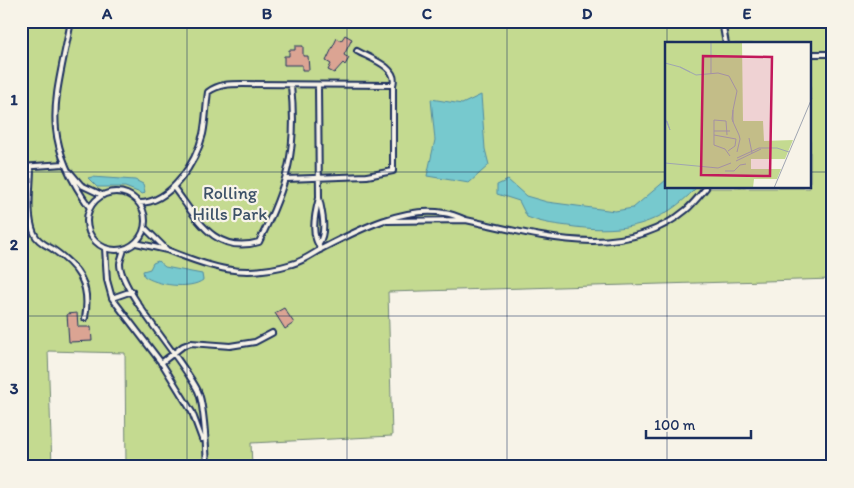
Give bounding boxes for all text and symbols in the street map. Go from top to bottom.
text: A [101,4,113,23]
text: B [262,4,273,23]
text: C [422,4,433,23]
text: D [582,4,593,23]
text: E [743,4,752,23]
inset map [665,42,812,189]
text: 1 [10,90,18,109]
park label: Rolling Hills Park [193,182,267,225]
text: 2 [10,235,19,254]
text: 3 [10,379,19,398]
scale bar [646,408,752,440]
text: 100 m [654,416,696,434]

